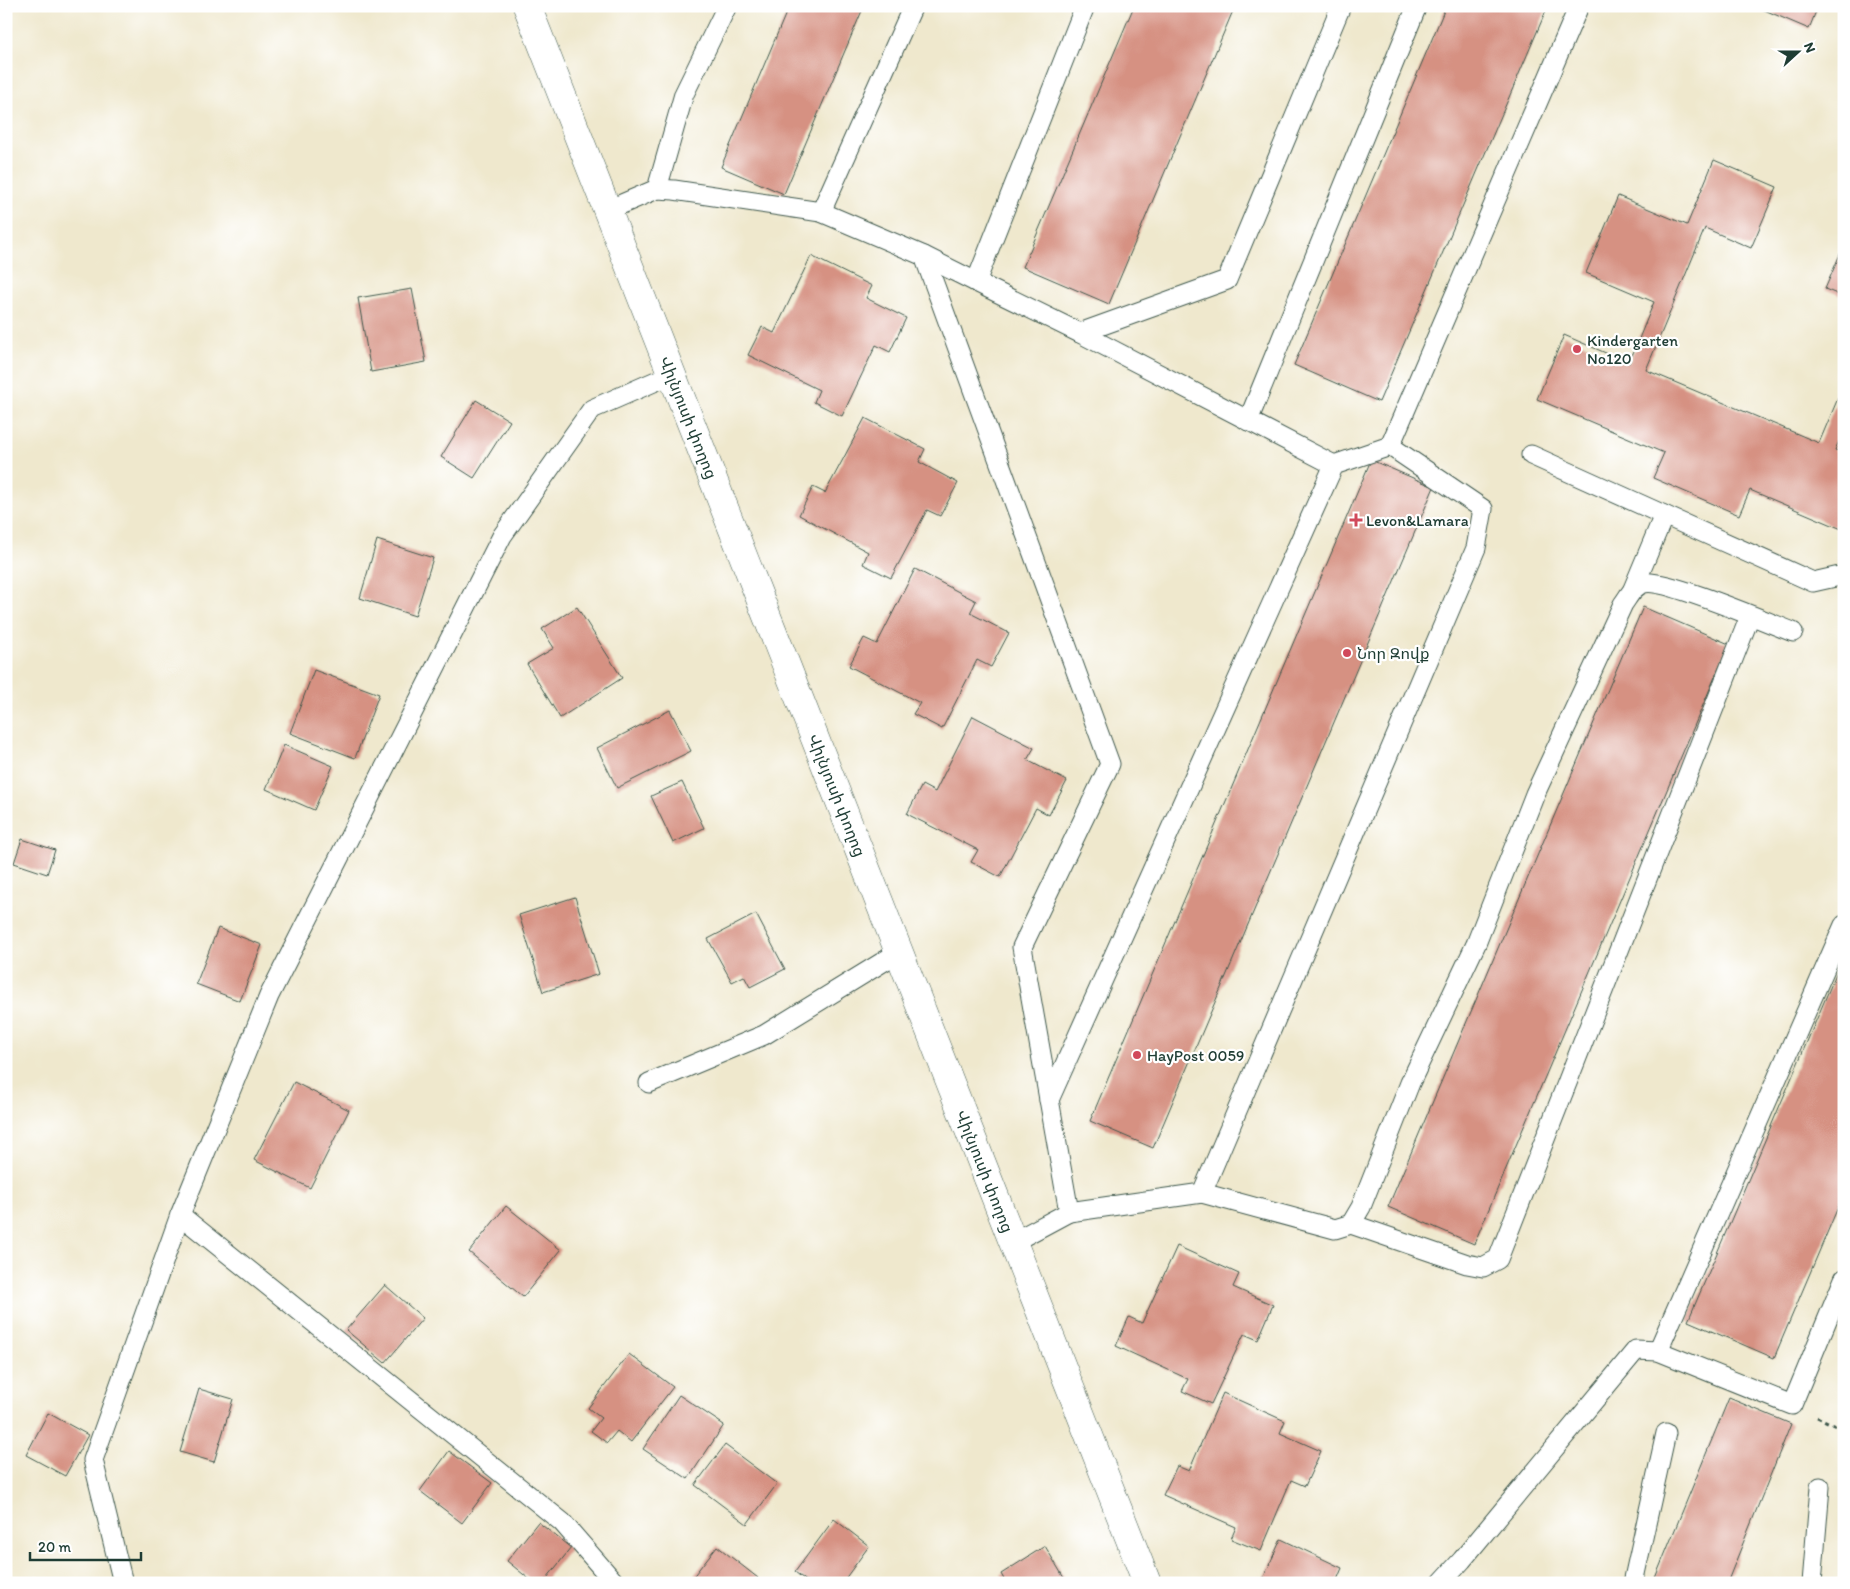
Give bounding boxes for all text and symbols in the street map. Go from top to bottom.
north arrow [1772,28,1822,78]
text: N [1800,40,1819,55]
place label: Kindergarten No120 [1587,331,1678,368]
marker: Kindergarten No120 [1571,343,1583,355]
street label: Վիլնյուսի փողոց [656,353,721,482]
place label: Levon&Lamara [1366,511,1469,530]
marker: Levon&Lamara [1350,514,1362,526]
place label: Նոր Զովք [1357,644,1430,663]
marker: Նոր Զովք [1341,647,1353,659]
street label: Վիլնյուսի փողոց [804,731,869,859]
place label: HayPost 0059 [1147,1046,1244,1065]
marker: HayPost 0059 [1131,1049,1143,1061]
street label: Վիլնյուսի փողոց [952,1107,1017,1235]
scale bar [30,1529,141,1561]
text: 20 m [38,1538,72,1556]

